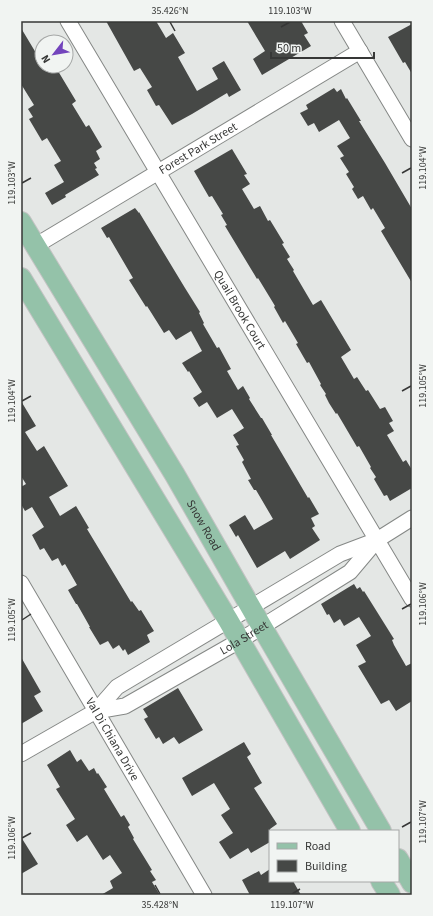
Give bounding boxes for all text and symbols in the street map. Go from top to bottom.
text: 35.426°N [151,4,189,18]
text: 119.103°W [268,4,312,18]
north arrow [34,34,74,74]
scale bar [271,34,374,60]
text: 50 m [277,40,301,57]
text: N [38,52,54,66]
street label: Forest Park Street [156,119,241,179]
text: 119.104°W [416,146,430,190]
text: 119.103°W [5,161,19,205]
street label: Quail Brook Court [209,267,270,353]
text: 119.105°W [416,364,430,408]
text: 119.104°W [5,379,19,423]
street label: Snow Road [182,497,225,554]
text: 119.106°W [416,582,430,626]
text: 119.105°W [5,598,19,642]
street label: Lola Street [217,617,272,659]
street label: Val Di Chiana Drive [81,695,143,784]
text: 119.107°W [416,800,430,844]
text: 119.106°W [5,816,19,860]
legend [269,830,399,882]
text: Road [305,838,331,855]
text: Building [305,858,347,875]
text: 35.428°N [141,898,179,912]
text: 119.107°W [270,898,314,912]

